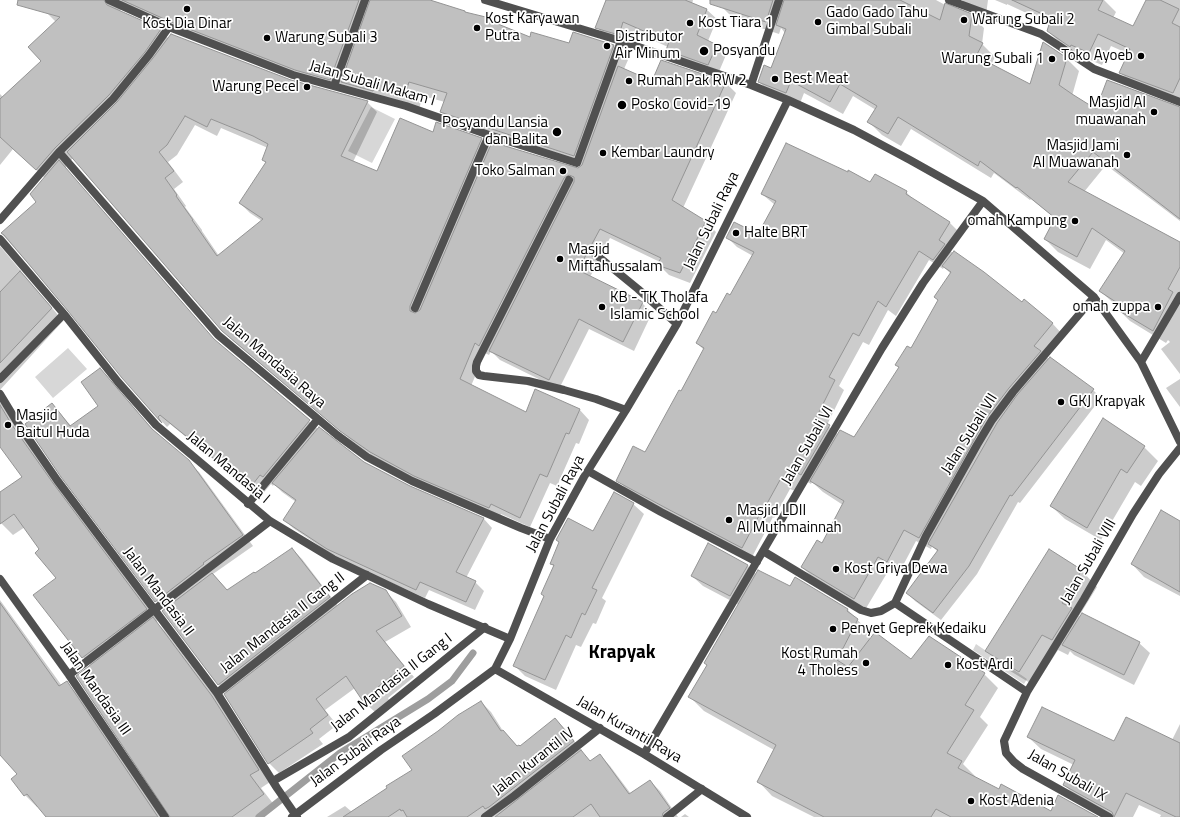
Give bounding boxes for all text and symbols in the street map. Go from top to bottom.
marker: Kost Dia Dinar [182,4,192,14]
place label: Gado Gado Tahu Gimbal Subali [826,4,928,39]
place label: Kost Karyawan Putra [485,10,580,45]
place label: Warung Subali 2 [972,11,1075,29]
place label: Kost Tiara 1 [698,14,773,32]
place label: Kost Dia Dinar [142,15,232,33]
marker: Warung Subali 2 [959,15,969,25]
marker: Gado Gado Tahu Gimbal Subali [813,17,823,27]
marker: Kost Tiara 1 [685,18,695,28]
marker: Kost Karyawan Putra [472,23,482,33]
place label: Distributor Air Minum [615,28,683,63]
place label: Warung Subali 3 [275,29,378,47]
marker: Warung Subali 3 [262,33,272,43]
marker: Distributor Air Minum [602,41,612,51]
place label: Posyandu [713,42,775,60]
marker: Posyandu [698,45,710,57]
place label: Toko Ayoeb [1061,47,1133,65]
place label: Warung Subali 1 [941,50,1044,68]
marker: Toko Ayoeb [1136,51,1146,61]
marker: Warung Subali 1 [1047,54,1057,64]
street label: Jalan Subali Makam I [307,57,437,111]
place label: Best Meat [783,70,848,88]
place label: Rumah Pak RW 2 [637,72,747,90]
marker: Best Meat [770,74,780,84]
marker: Rumah Pak RW 2 [624,76,634,86]
place label: Warung Pecel [212,78,299,96]
marker: Warung Pecel [302,82,312,92]
place label: Masjid Al muawanah [1075,94,1146,129]
place label: Posko Covid-19 [631,96,731,114]
marker: Posko Covid-19 [616,99,628,111]
marker: Masjid Al muawanah [1149,107,1159,117]
place label: Posyandu Lansia dan Balita [442,114,548,149]
marker: Posyandu Lansia dan Balita [551,126,563,138]
place label: Masjid Jami Al Muawanah [1033,137,1119,172]
place label: Kembar Laundry [611,144,714,162]
marker: Kembar Laundry [598,148,608,158]
marker: Masjid Jami Al Muawanah [1122,150,1132,160]
place label: Toko Salman [475,162,555,180]
marker: Toko Salman [558,166,568,176]
street label: Jalan Subali Raya [680,169,744,273]
place label: omah Kampung [967,212,1067,230]
marker: omah Kampung [1070,216,1080,226]
place label: Halte BRT [744,224,807,242]
marker: Halte BRT [731,228,741,238]
place label: Masjid Miftahussalam [568,241,663,276]
marker: Masjid Miftahussalam [555,254,565,264]
place label: KB - TK Tholafa Islamic School [610,289,708,324]
place label: omah zuppa [1073,298,1150,316]
marker: KB - TK Tholafa Islamic School [597,302,607,312]
marker: omah zuppa [1153,302,1163,312]
street label: Jalan Mandasia Raya [219,314,329,412]
street label: Jalan Subali VII [938,390,1002,478]
place label: GKJ Krapyak [1069,393,1145,411]
marker: GKJ Krapyak [1056,397,1066,407]
street label: Jalan Subali VI [778,403,838,489]
place label: Masjid Baitul Huda [16,407,90,442]
marker: Masjid Baitul Huda [3,420,13,430]
street label: Jalan Mandasia I [183,428,273,508]
street label: Jalan Subali Raya [523,453,589,555]
place label: Masjid LDII Al Muthmainnah [737,502,842,537]
marker: Masjid LDII Al Muthmainnah [724,515,734,525]
street label: Jalan Subali VIII [1057,516,1121,608]
street label: Jalan Mandasia II [119,544,197,640]
place label: Kost Griya Dewa [844,560,947,578]
marker: Kost Griya Dewa [831,564,841,574]
street label: Jalan Mandasia II Gang II [217,569,349,677]
place label: Penyet Geprek Kedaiku [841,620,986,638]
marker: Penyet Geprek Kedaiku [828,624,838,634]
street label: Jalan Mandasia II Gang I [328,630,456,736]
street label: Jalan Mandasia III [56,639,134,739]
district label: Krapyak [589,642,655,664]
place label: Kost Rumah 4 Tholess [781,645,858,680]
place label: Kost Ardi [956,656,1013,674]
marker: Kost Rumah 4 Tholess [861,658,871,668]
marker: Kost Ardi [943,660,953,670]
street label: Jalan Kurantil Raya [573,693,685,767]
street label: Jalan Subali Raya [307,713,405,791]
street label: Jalan Kurantil IV [489,724,579,800]
street label: Jalan Subali IX [1024,746,1110,806]
place label: Kost Adenia [979,792,1054,810]
marker: Kost Adenia [966,796,976,806]

